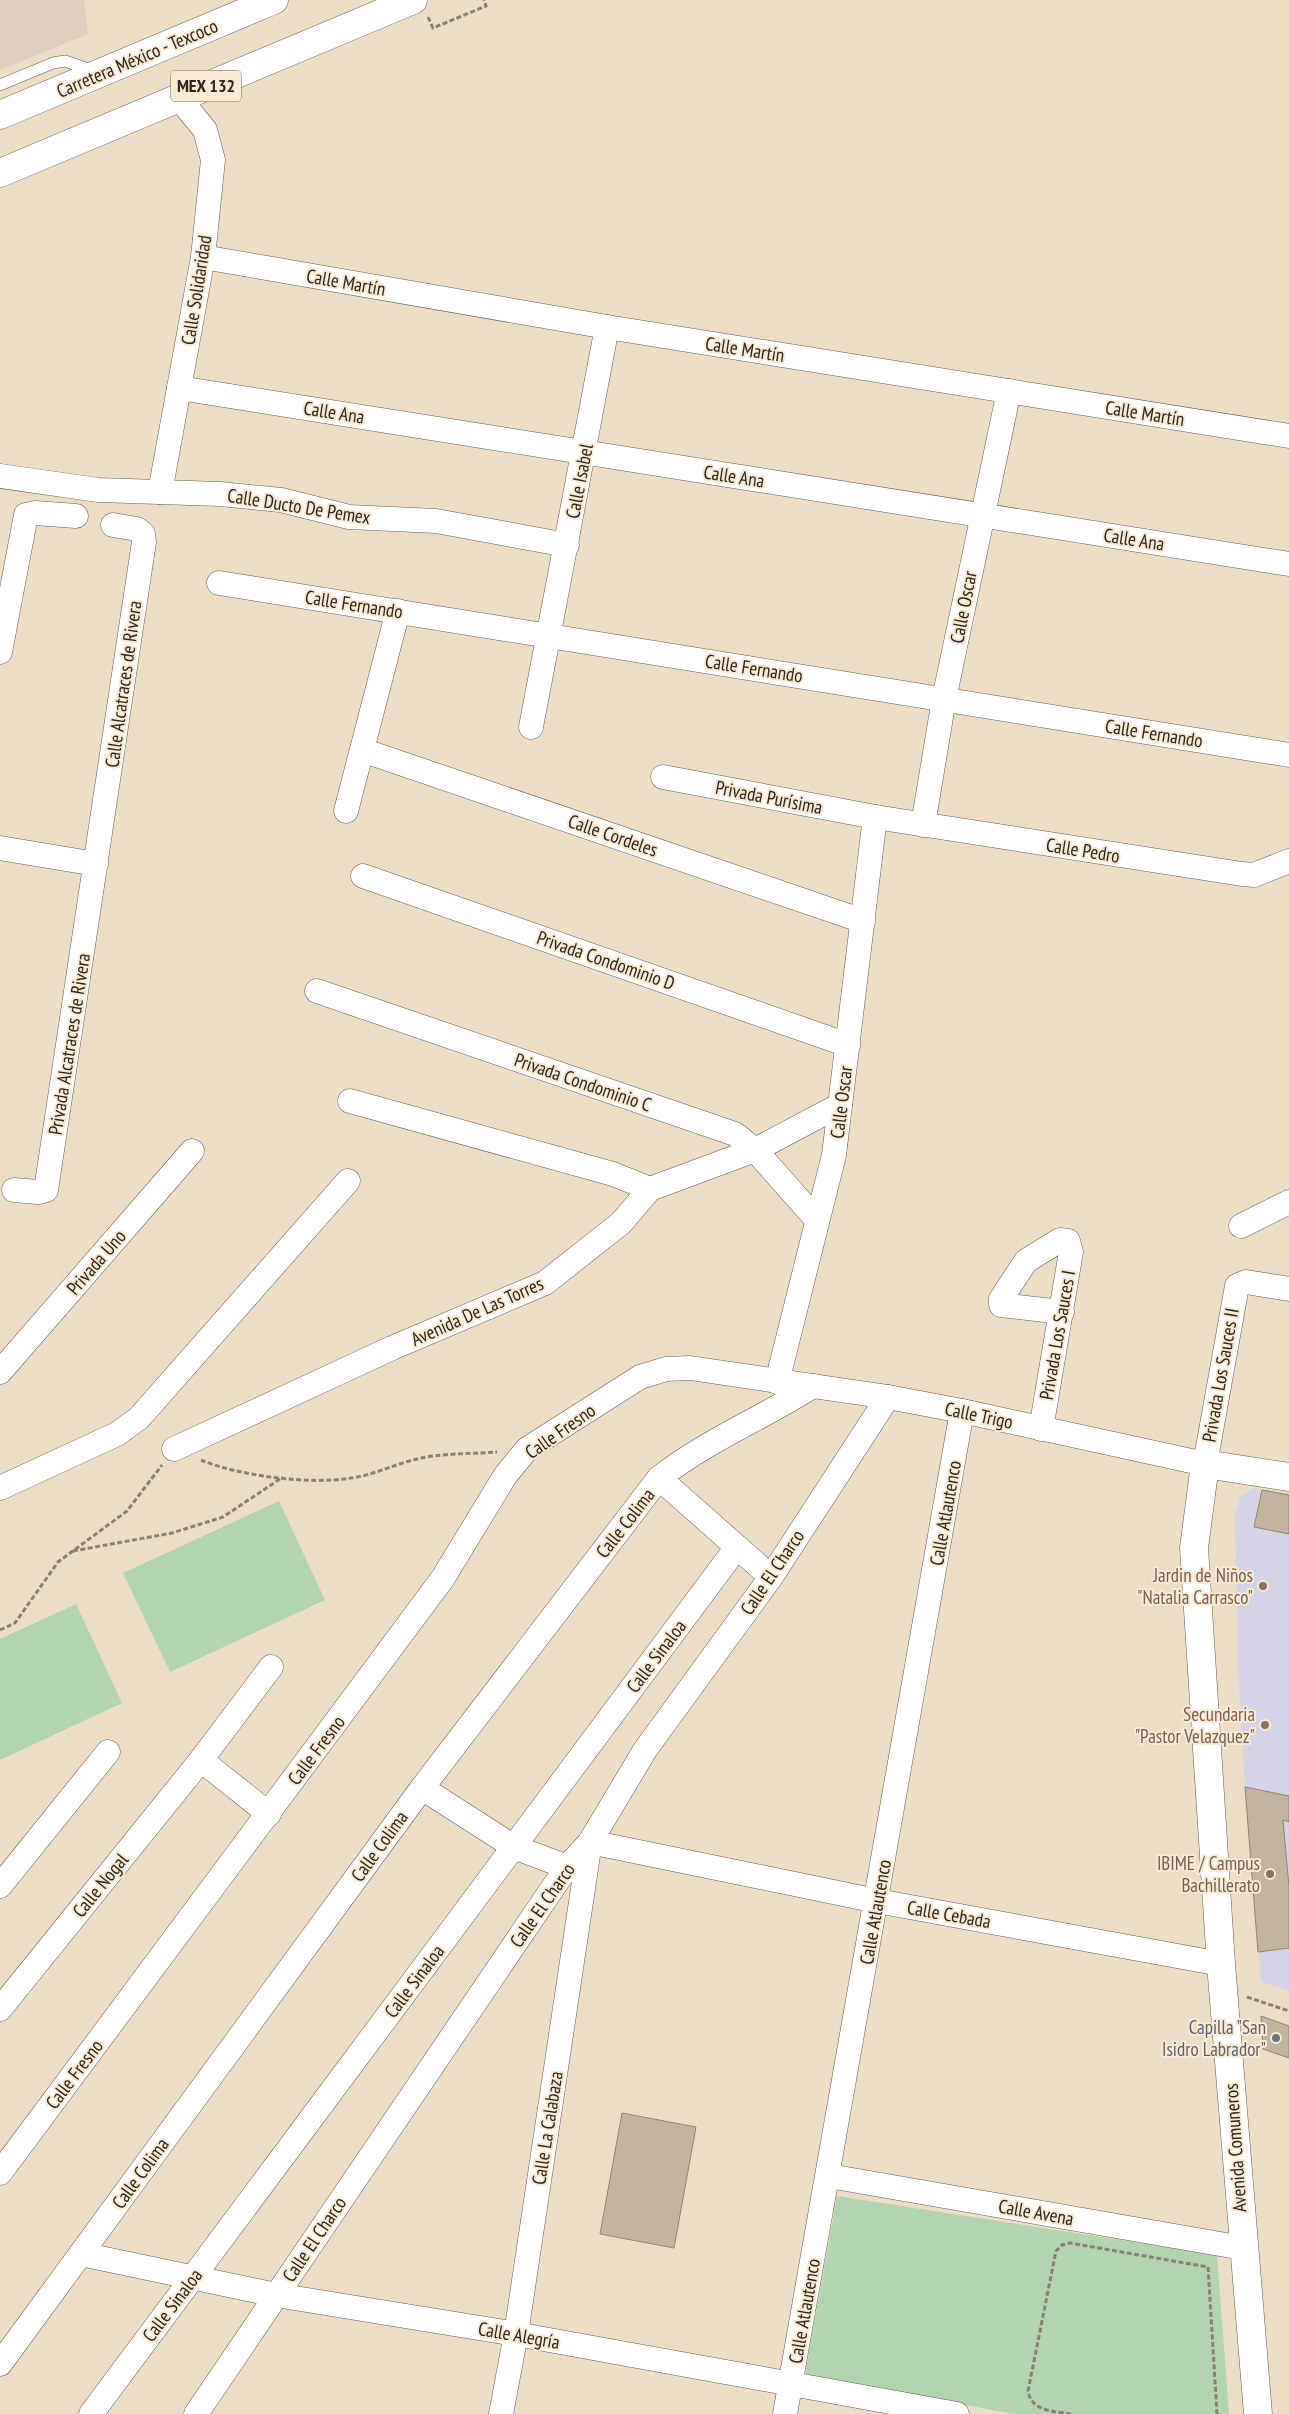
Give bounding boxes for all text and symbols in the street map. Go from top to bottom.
street label: Carretera México - Texcoco [53,13,221,103]
road number: MEX 132 [171,70,241,102]
street label: Calle Solidaridad [175,233,217,347]
street label: Calle Martín [305,263,387,301]
street label: Calle Martín [704,331,786,367]
street label: Calle Ana [302,395,366,429]
street label: Calle Martín [1104,395,1186,431]
street label: Calle Isabel [560,441,598,520]
street label: Calle Ana [702,459,766,493]
street label: Calle Ducto De Pemex [226,483,372,529]
street label: Calle Ana [1102,522,1166,556]
street label: Calle Oscar [944,568,982,645]
street label: Calle Fernando [304,584,404,624]
street label: Calle Alcatraces de Rivera [99,599,147,769]
street label: Calle Fernando [704,648,804,688]
street label: Calle Fernando [1104,713,1204,753]
street label: Privada Purísima [714,775,824,819]
street label: Calle Cordeles [565,808,661,862]
street label: Calle Pedro [1044,832,1122,868]
street label: Privada Condominio D [534,925,678,995]
street label: Privada Alcatraces de Rivera [43,951,95,1137]
street label: Privada Condominio C [511,1047,655,1117]
street label: Calle Oscar [825,1063,857,1140]
street label: Privada Uno [61,1224,131,1300]
street label: Privada Los Sauces I [1034,1268,1080,1402]
street label: Avenida De Las Torres [407,1271,547,1351]
street label: Privada Los Sauces II [1196,1306,1244,1444]
street label: Calle Trigo [943,1396,1015,1434]
street label: Calle Fresno [520,1398,600,1464]
street label: Calle Atlautenco [924,1459,966,1567]
street label: Calle Colima [590,1483,660,1563]
street label: Calle El Charco [735,1525,809,1619]
place label: Jardin de Niños "Natalia Carrasco" [1137,1563,1253,1609]
marker: Jardin de Niños "Natalia Carrasco" [1257,1580,1269,1592]
street label: Calle Sinaloa [621,1615,691,1697]
place label: Secundaria "Pastor Velazquez" [1135,1702,1255,1748]
street label: Calle Fresno [282,1711,350,1789]
marker: Secundaria "Pastor Velazquez" [1259,1719,1271,1731]
street label: Calle Colima [345,1806,413,1886]
street label: Calle Nogal [67,1848,133,1922]
place label: IBIME / Campus Bachillerato [1157,1851,1260,1897]
street label: Calle El Charco [504,1858,580,1952]
street label: Calle Atlautenco [854,1858,896,1966]
marker: IBIME / Campus Bachillerato [1264,1868,1276,1880]
street label: Calle Cebada [905,1895,993,1933]
street label: Calle Sinaloa [379,1940,449,2022]
place label: Capilla "San Isidro Labrador" [1162,2015,1266,2061]
marker: Capilla "San Isidro Labrador" [1270,2032,1282,2044]
street label: Calle Fresno [40,2035,108,2113]
street label: Calle La Calabaza [526,2070,568,2186]
street label: Avenida Comuneros [1219,2083,1251,2213]
street label: Calle Colima [106,2133,174,2213]
street label: Calle El Charco [277,2192,351,2286]
street label: Calle Avena [997,2194,1075,2230]
street label: Calle Atlautenco [783,2257,825,2365]
street label: Calle Sinaloa [137,2264,207,2346]
street label: Calle Alegría [476,2316,562,2354]

